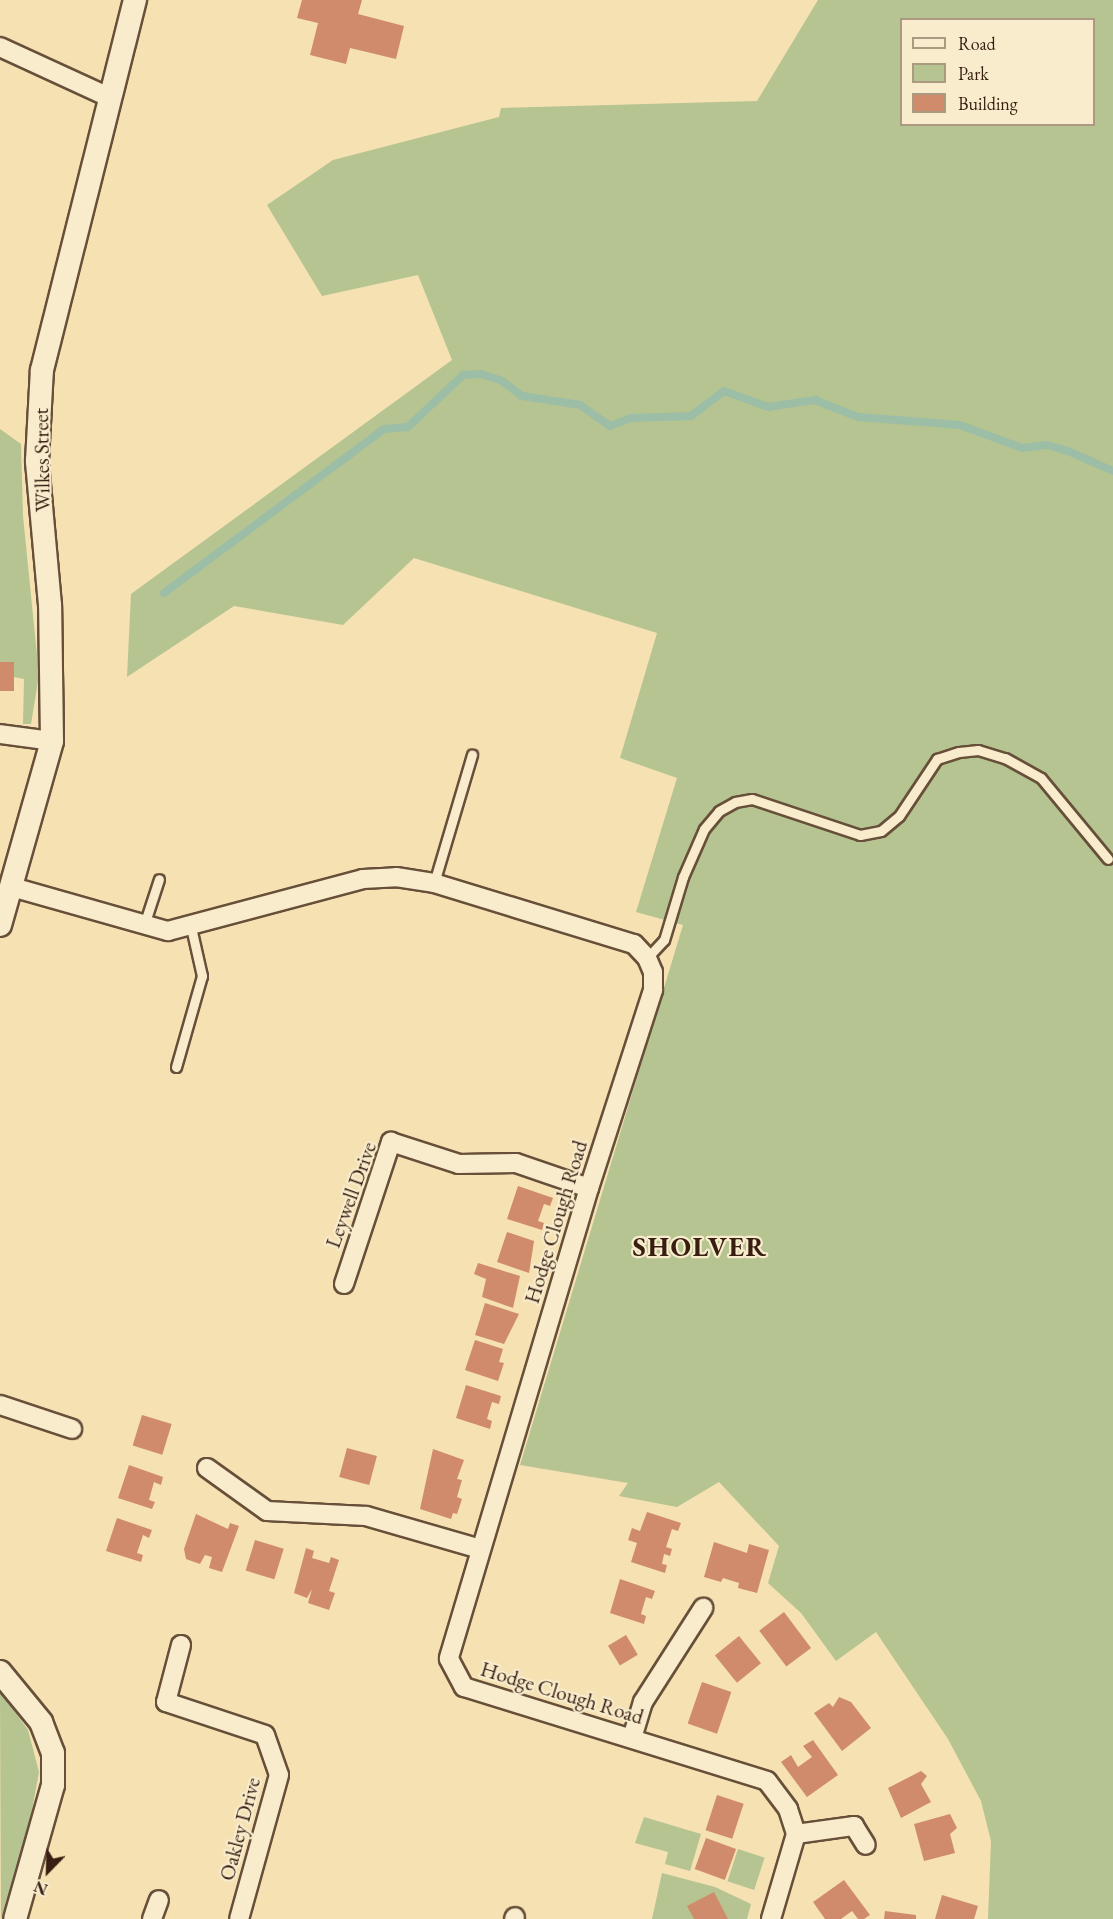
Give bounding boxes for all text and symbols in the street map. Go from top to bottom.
legend [900,18,1095,126]
text: Road [958,32,996,55]
text: Park [958,62,989,85]
text: Building [958,92,1018,115]
street label: Wilkes Street [28,408,56,512]
street label: Hodge Clough Road [519,1137,593,1307]
street label: Leywell Drive [320,1139,382,1251]
district label: SHOLVER [633,1231,767,1263]
street label: Hodge Clough Road [477,1656,647,1730]
street label: Oakley Drive [214,1775,266,1883]
north arrow [18,1841,78,1901]
text: N [31,1876,51,1900]

